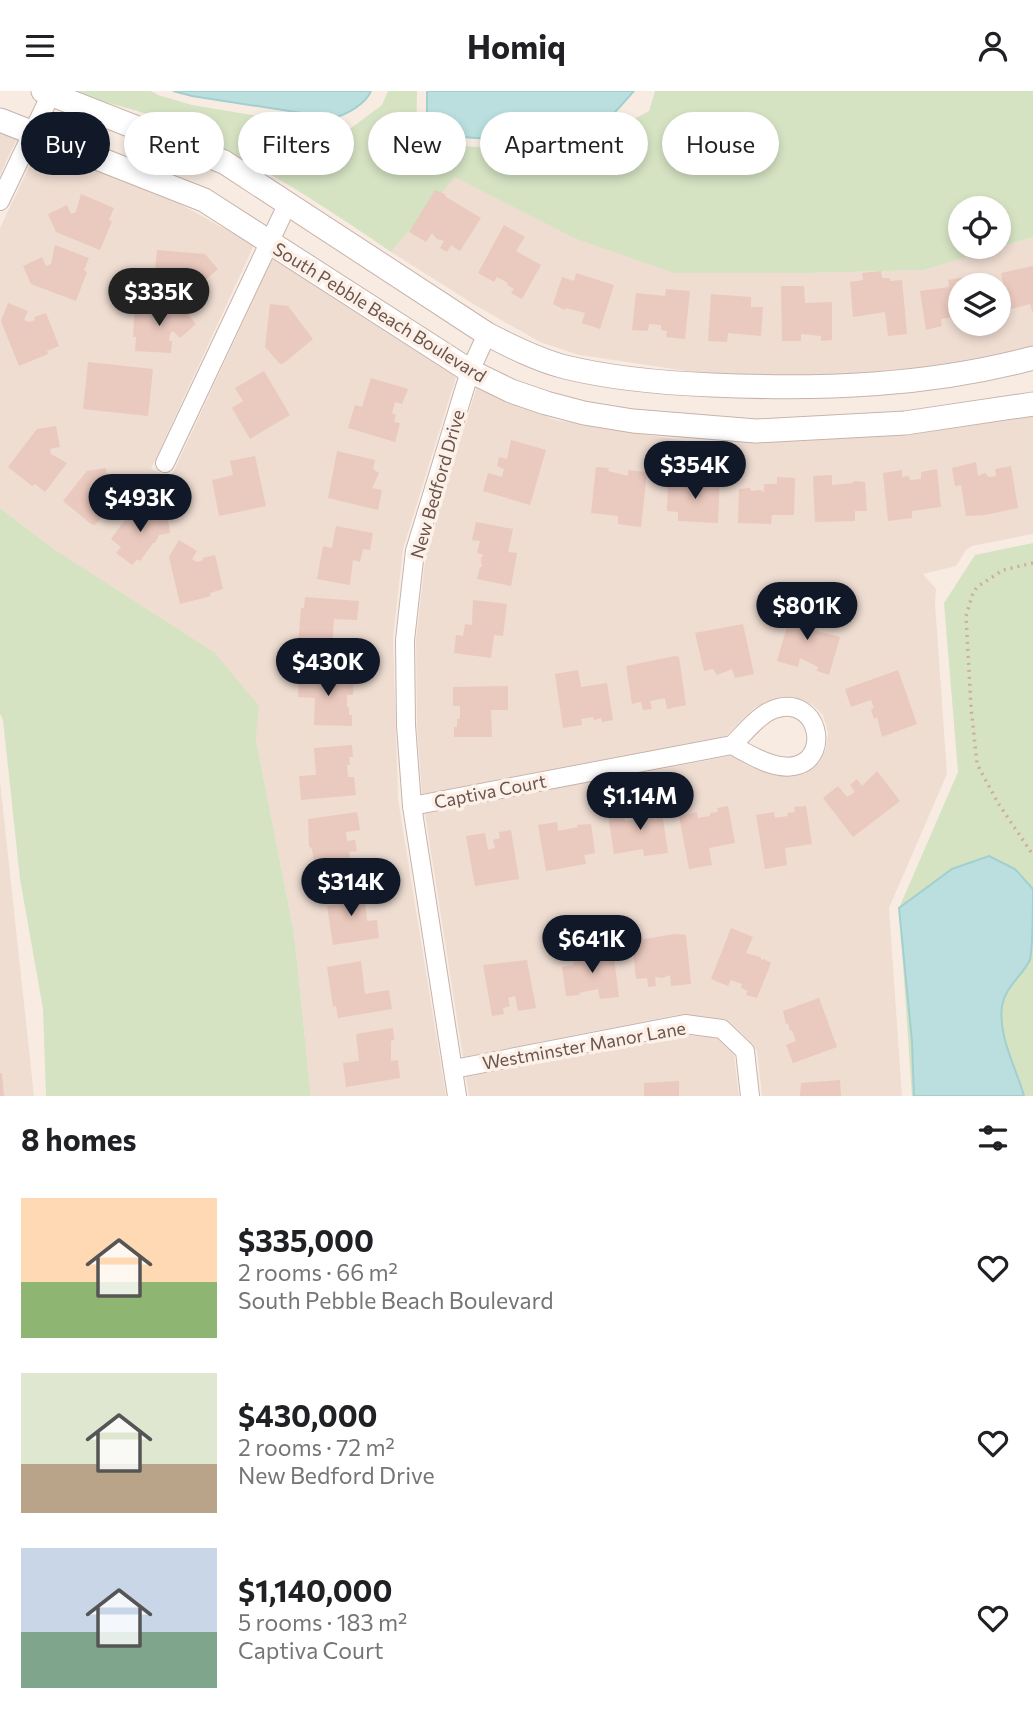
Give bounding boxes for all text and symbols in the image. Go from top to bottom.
text: Homiq [467,26,566,66]
icon: menu [21,27,59,65]
icon: person [974,27,1012,65]
chip: Buy [21,112,110,175]
chip: Rent [124,112,224,175]
chip: Filters [238,112,354,175]
chip: New [368,112,466,175]
chip: Apartment [480,112,648,175]
chip: House [662,112,779,175]
map controls [948,196,1011,336]
button: locate [948,196,1011,259]
street label: South Pebble Beach Boulevard [269,237,491,387]
pin: $335K [110,268,208,328]
button: layers [948,273,1011,336]
text: $335K [124,277,194,305]
street label: New Bedford Drive [405,407,469,561]
pin: $354K [646,441,744,501]
text: $354K [660,450,730,478]
pin: $493K [91,475,189,534]
text: $493K [105,483,175,511]
pin: $801K [758,582,856,642]
text: $801K [772,591,842,619]
pin: $430K [279,639,377,698]
text: $430K [292,647,364,675]
street label: Captiva Court [432,769,548,813]
pin: $1.14M [583,773,697,832]
text: $1.14M [603,781,677,809]
pin: $314K [302,859,400,918]
text: $314K [317,867,385,895]
pin: $641K [543,915,641,975]
text: $641K [558,924,626,952]
street label: Westminster Manor Lane [481,1016,687,1074]
icon: filters [974,1119,1012,1157]
text: 8 homes [21,1120,137,1157]
text: $335,000 [238,1221,374,1258]
icon: home [77,1226,161,1310]
icon: heart [974,1249,1012,1287]
text: 2 rooms · 66 m² [238,1258,398,1286]
text: South Pebble Beach Boulevard [238,1286,554,1314]
text: $430,000 [238,1396,378,1433]
icon: home [77,1401,161,1485]
icon: heart [974,1424,1012,1462]
text: 2 rooms · 72 m² [238,1433,395,1461]
text: New Bedford Drive [238,1461,435,1489]
text: $1,140,000 [238,1571,393,1608]
icon: home [77,1576,161,1660]
icon: heart [974,1599,1012,1637]
text: 5 rooms · 183 m² [238,1608,407,1636]
text: Captiva Court [238,1636,384,1664]

